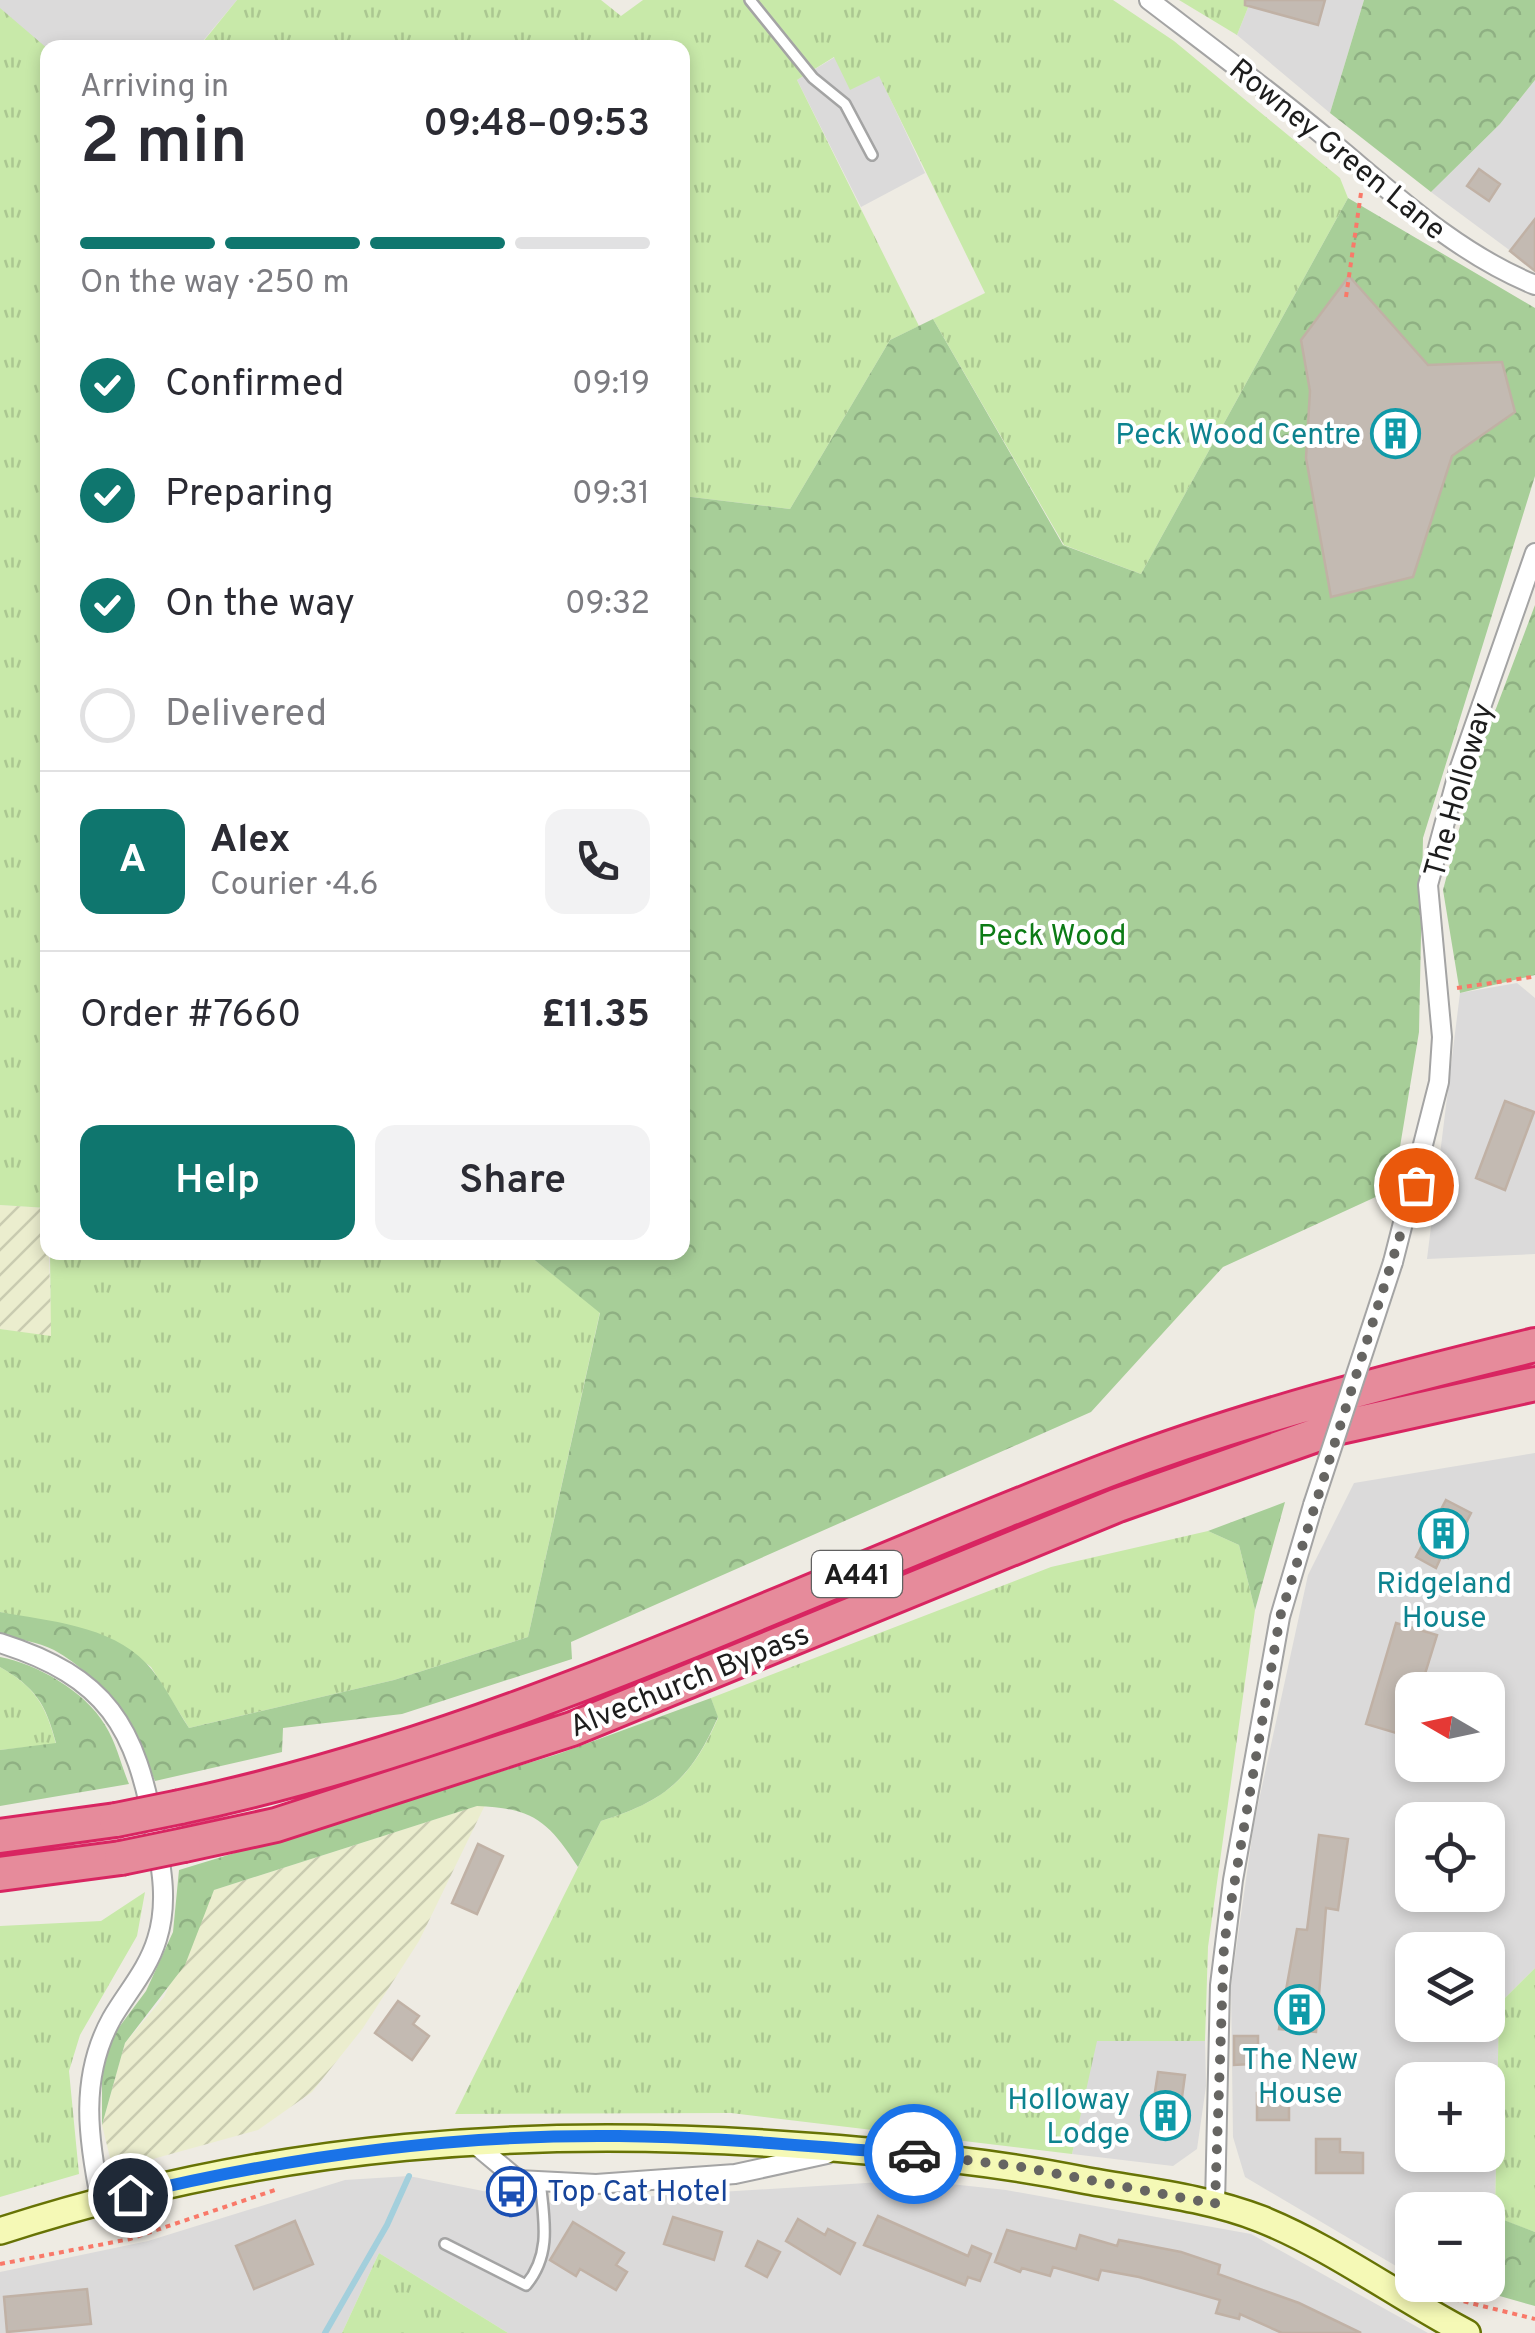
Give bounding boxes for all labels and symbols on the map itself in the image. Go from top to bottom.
street label: Rowney Green Lane [1221,52,1452,250]
building icon: Peck Wood Centre [1370,408,1422,460]
place label: Peck Wood Centre [1115,418,1361,455]
street label: The Holloway [1418,699,1503,883]
park label: Peck Wood [978,919,1126,956]
pin [1374,1143,1459,1228]
building icon: Ridgeland House [1418,1508,1470,1560]
road number: A441 [812,1551,902,1597]
place label: Ridgeland House [1376,1567,1512,1638]
street label: Alvechurch Bypass [565,1617,815,1747]
north arrow [1395,1672,1505,1782]
building icon: The New House [1274,1984,1326,2036]
place label: The New House [1242,2043,1358,2114]
place label: Holloway Lodge [1007,2083,1130,2154]
building icon: Holloway Lodge [1139,2090,1191,2142]
courier [864,2104,964,2204]
pin [88,2153,173,2238]
bus stop icon: Top Cat Hotel [486,2165,538,2217]
place label: Top Cat Hotel [547,2175,728,2212]

